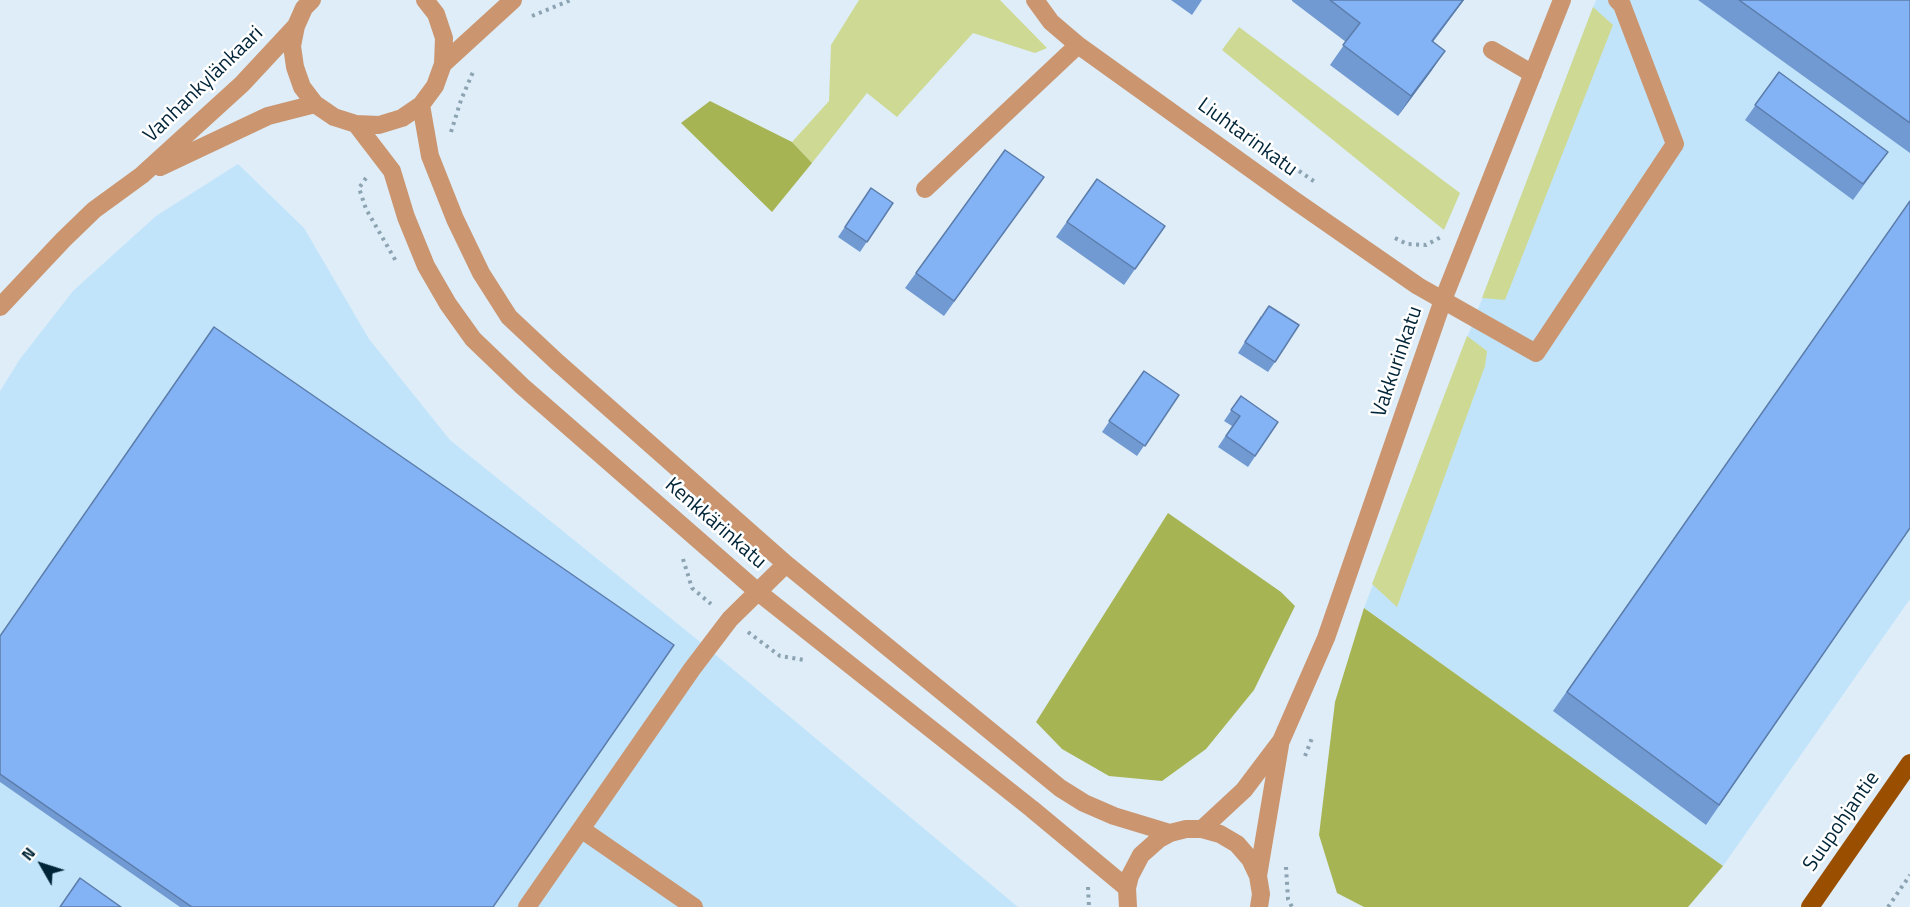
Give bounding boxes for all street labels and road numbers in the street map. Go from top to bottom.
street label: Vanhankylänkaari [139,22,269,148]
street label: Liuhtarinkatu [1192,93,1302,183]
street label: Vakkurinkatu [1367,303,1429,421]
street label: Kenkkärinkatu [659,473,771,575]
street label: Suupohjantie [1798,767,1886,877]

